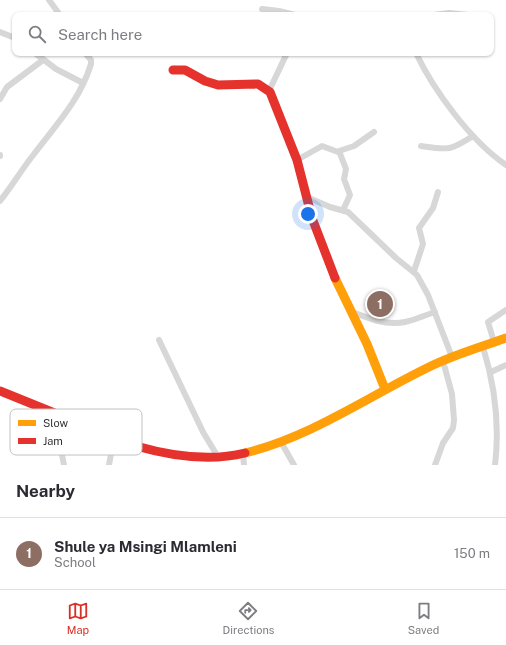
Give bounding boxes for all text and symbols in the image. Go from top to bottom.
search box [12,12,494,56]
icon: search [26,23,48,45]
text: Search here [58,26,142,43]
your location [298,204,318,224]
pin: 1 [367,289,393,319]
legend [10,409,142,455]
text: Slow [43,417,69,429]
text: Jam [43,435,63,447]
text: Nearby [16,481,75,501]
text: Shule ya Msingi Mlamleni [54,538,237,555]
text: 1 [26,546,32,561]
text: 150 m [454,546,490,561]
text: School [54,555,96,570]
tab: Map [67,600,89,636]
tab: Directions [223,600,274,636]
tab: Saved [408,600,439,636]

